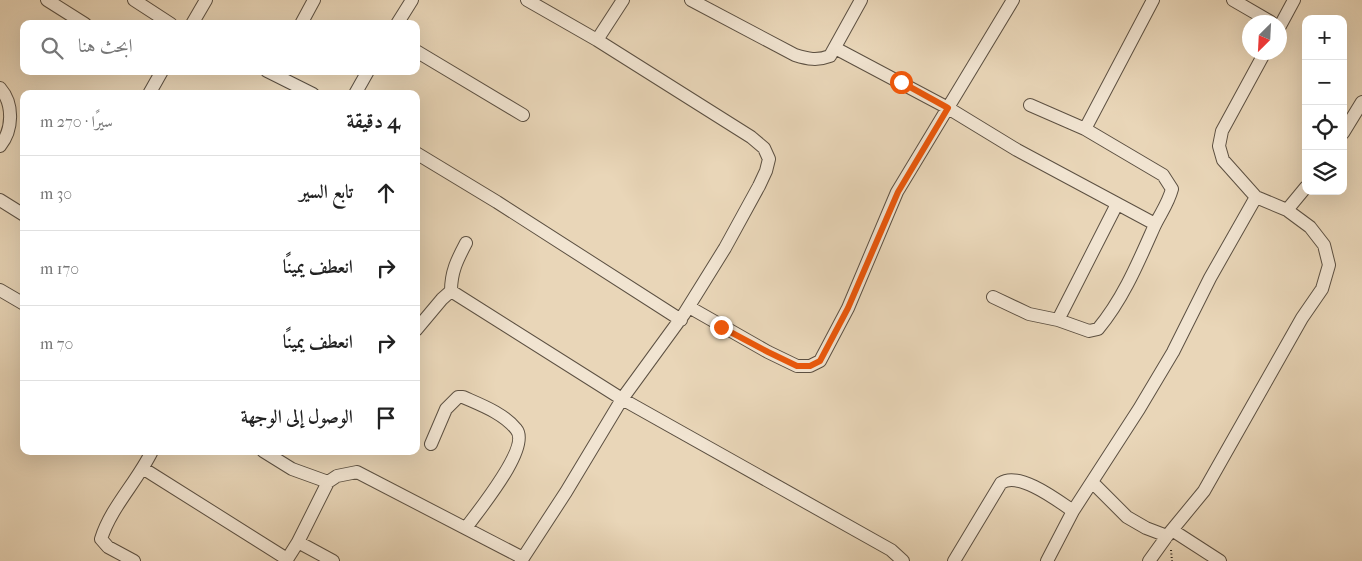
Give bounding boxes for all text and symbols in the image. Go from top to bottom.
north arrow [1242,15,1287,60]
map controls [1302,15,1347,195]
button: + [1302,15,1347,60]
search box [20,20,420,75]
icon: search [38,34,66,62]
text: ابحث هنا [78,35,133,57]
button: − [1302,60,1347,105]
route start [890,71,913,94]
button: locate [1302,105,1347,150]
text: 4 دقيقة [346,109,400,133]
text: سيرًا · 270 m [40,112,113,131]
button: layers [1302,150,1347,195]
icon: ahead [372,179,400,207]
text: تابع السير [299,181,353,203]
text: 30 m [40,184,72,203]
icon: right [372,254,400,282]
text: انعطف يمينًا [283,256,353,278]
text: 170 m [40,259,79,278]
route end [710,316,733,339]
icon: right [372,329,400,357]
text: انعطف يمينًا [283,331,353,353]
text: 70 m [40,334,73,353]
icon: arrive [372,404,400,432]
text: الوصول إلى الوجهة [241,406,353,428]

